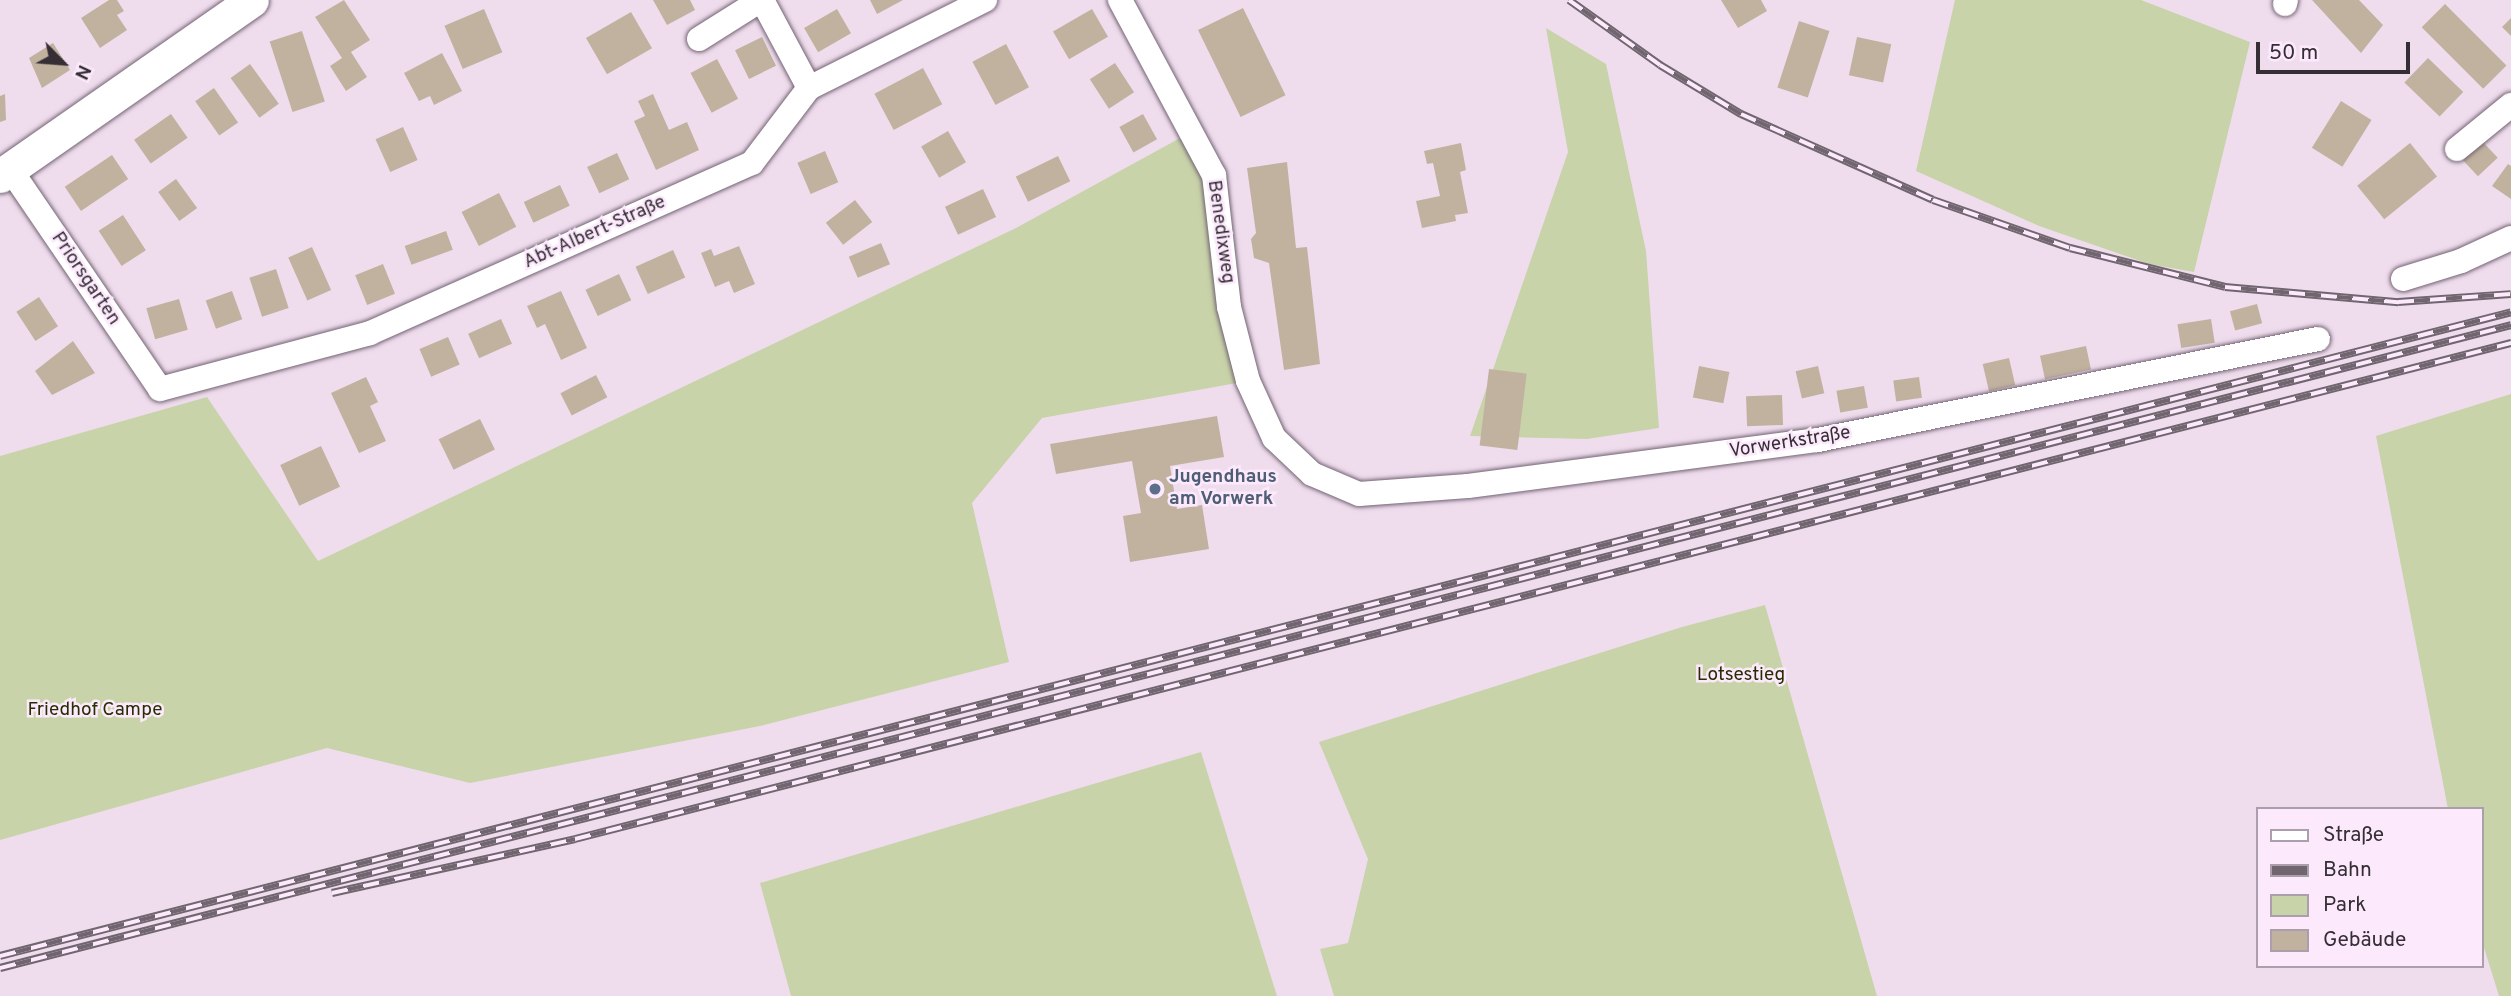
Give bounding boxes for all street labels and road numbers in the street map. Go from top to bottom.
street label: Benedixweg [1201,179,1239,285]
street label: Abt-Albert-Straße [520,191,670,275]
street label: Priorsgarten [46,228,124,330]
street label: Vorwerkstraße [1728,422,1852,464]

